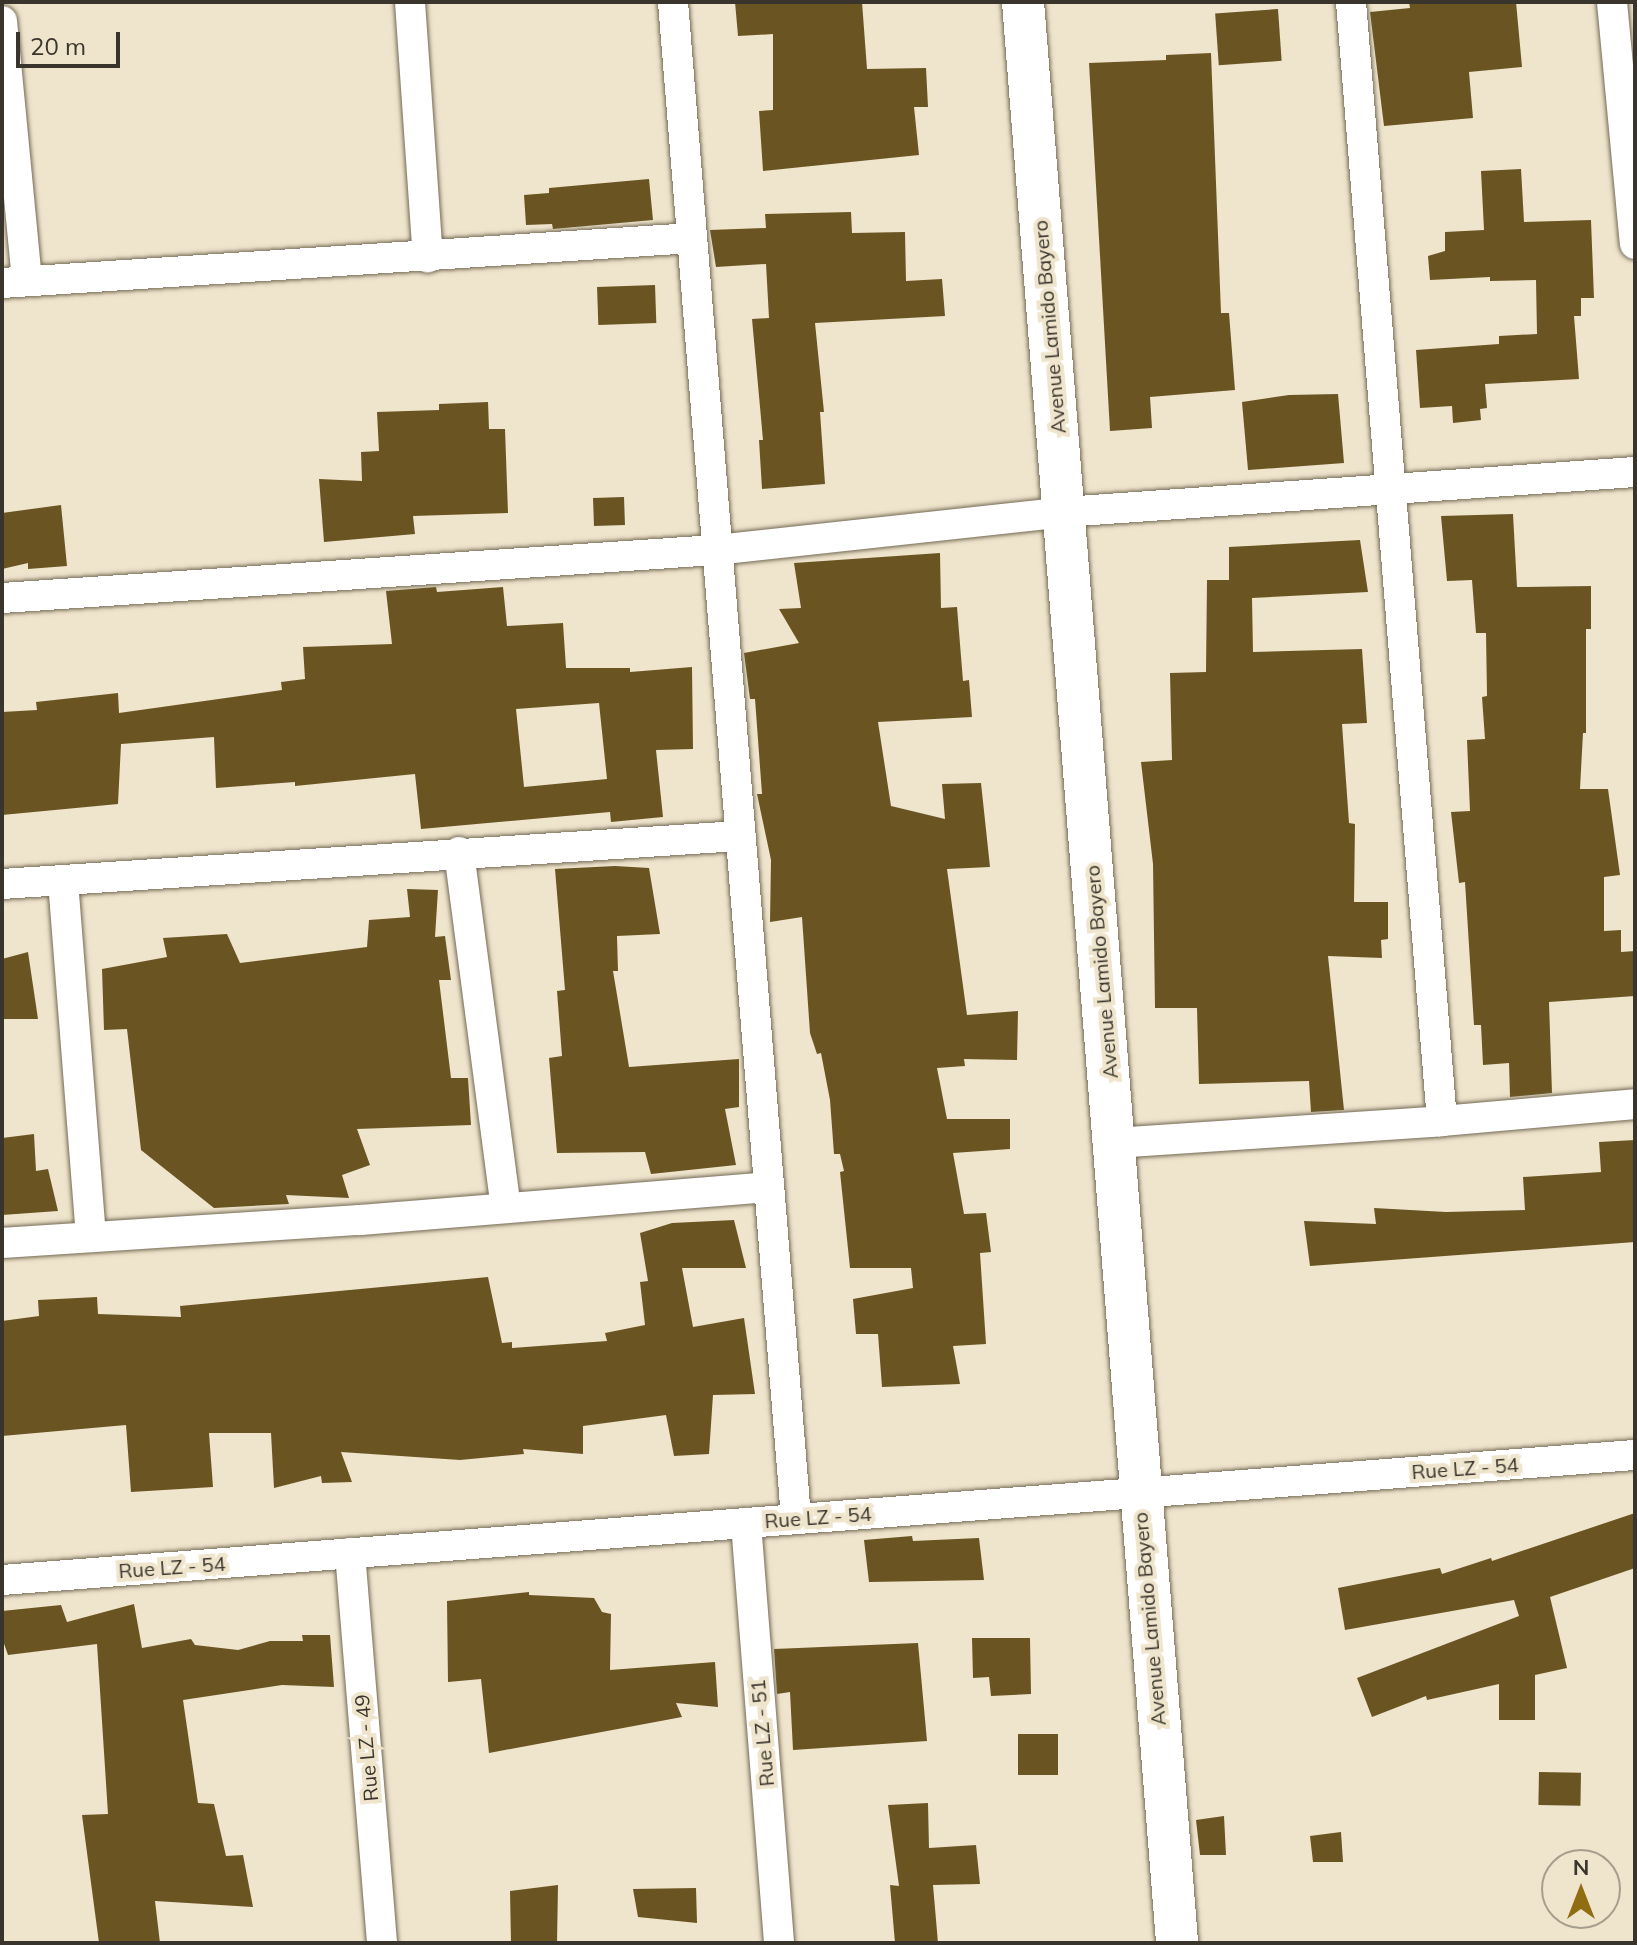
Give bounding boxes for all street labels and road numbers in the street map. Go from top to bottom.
street label: Avenue Lamido Bayero [1028,219,1070,435]
street label: Avenue Lamido Bayero [1080,864,1122,1080]
street label: Rue LZ - 54 [1411,1452,1519,1484]
street label: Rue LZ - 54 [764,1501,872,1533]
street label: Avenue Lamido Bayero [1128,1511,1170,1727]
street label: Rue LZ - 54 [118,1551,226,1583]
street label: Rue LZ - 51 [745,1679,779,1787]
street label: Rue LZ - 49 [349,1694,383,1802]

